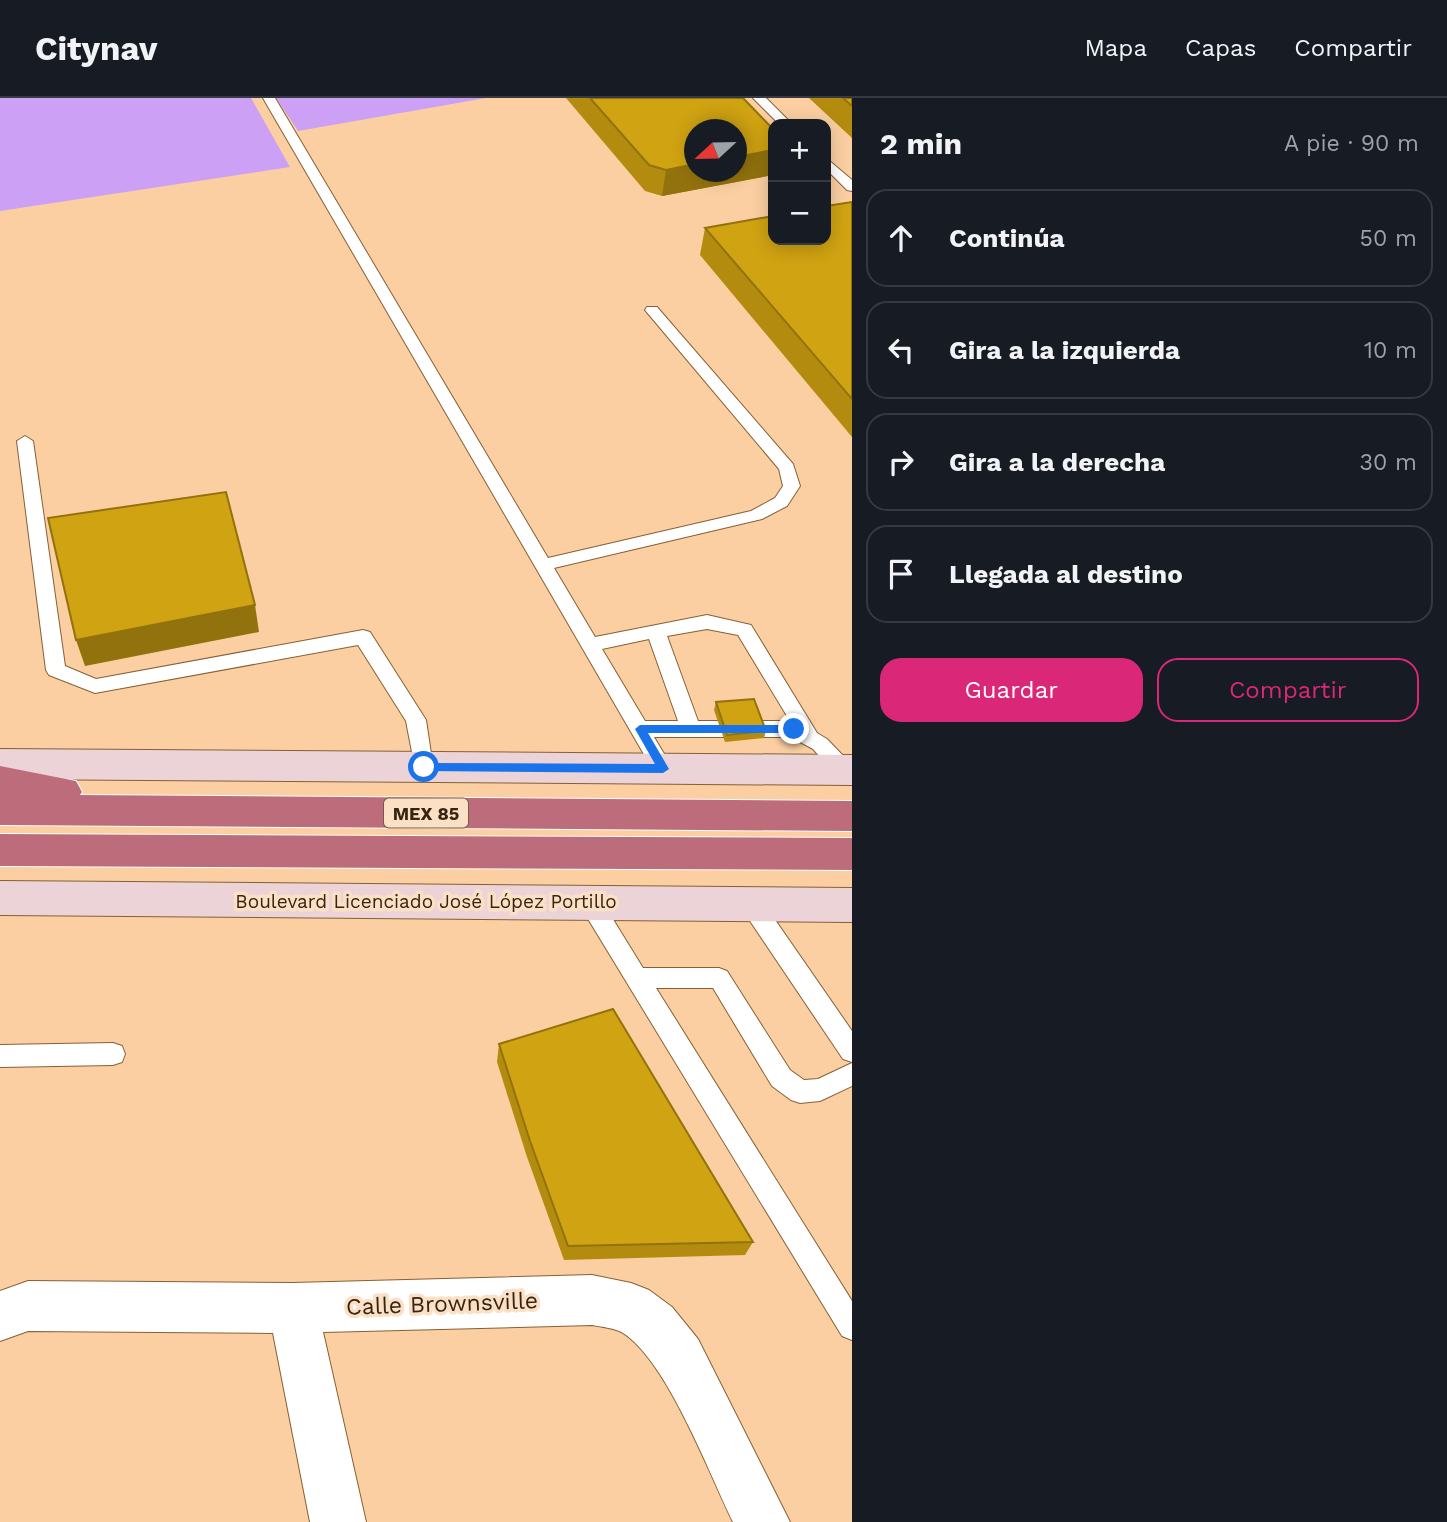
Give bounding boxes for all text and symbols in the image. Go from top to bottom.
text: Citynav [35,29,157,68]
text: Mapa [1084,34,1147,62]
text: Capas [1185,34,1256,62]
text: Compartir [1294,34,1412,62]
north arrow [684,119,747,182]
map controls [768,119,831,245]
button: + [768,119,831,182]
text: 2 min [880,126,962,161]
text: A pie · 90 m [1284,130,1419,157]
button: − [768,182,831,245]
icon: ahead [882,219,920,257]
text: Continúa [949,223,1065,253]
text: 50 m [1360,225,1417,252]
icon: left [882,331,920,369]
text: Gira a la izquierda [949,335,1180,365]
text: 10 m [1364,337,1417,364]
icon: right [882,443,920,481]
text: Gira a la derecha [949,447,1165,477]
text: 30 m [1360,449,1417,476]
icon: arrive [882,555,920,593]
text: Llegada al destino [949,559,1183,589]
button: Guardar [880,658,1143,722]
button: Compartir [1157,658,1419,722]
route end [778,713,809,744]
route start [408,751,439,782]
road number: MEX 85 [384,798,468,828]
street label: Boulevard Licenciado José López Portillo [235,890,617,913]
street label: Calle Brownsville [346,1287,538,1321]

